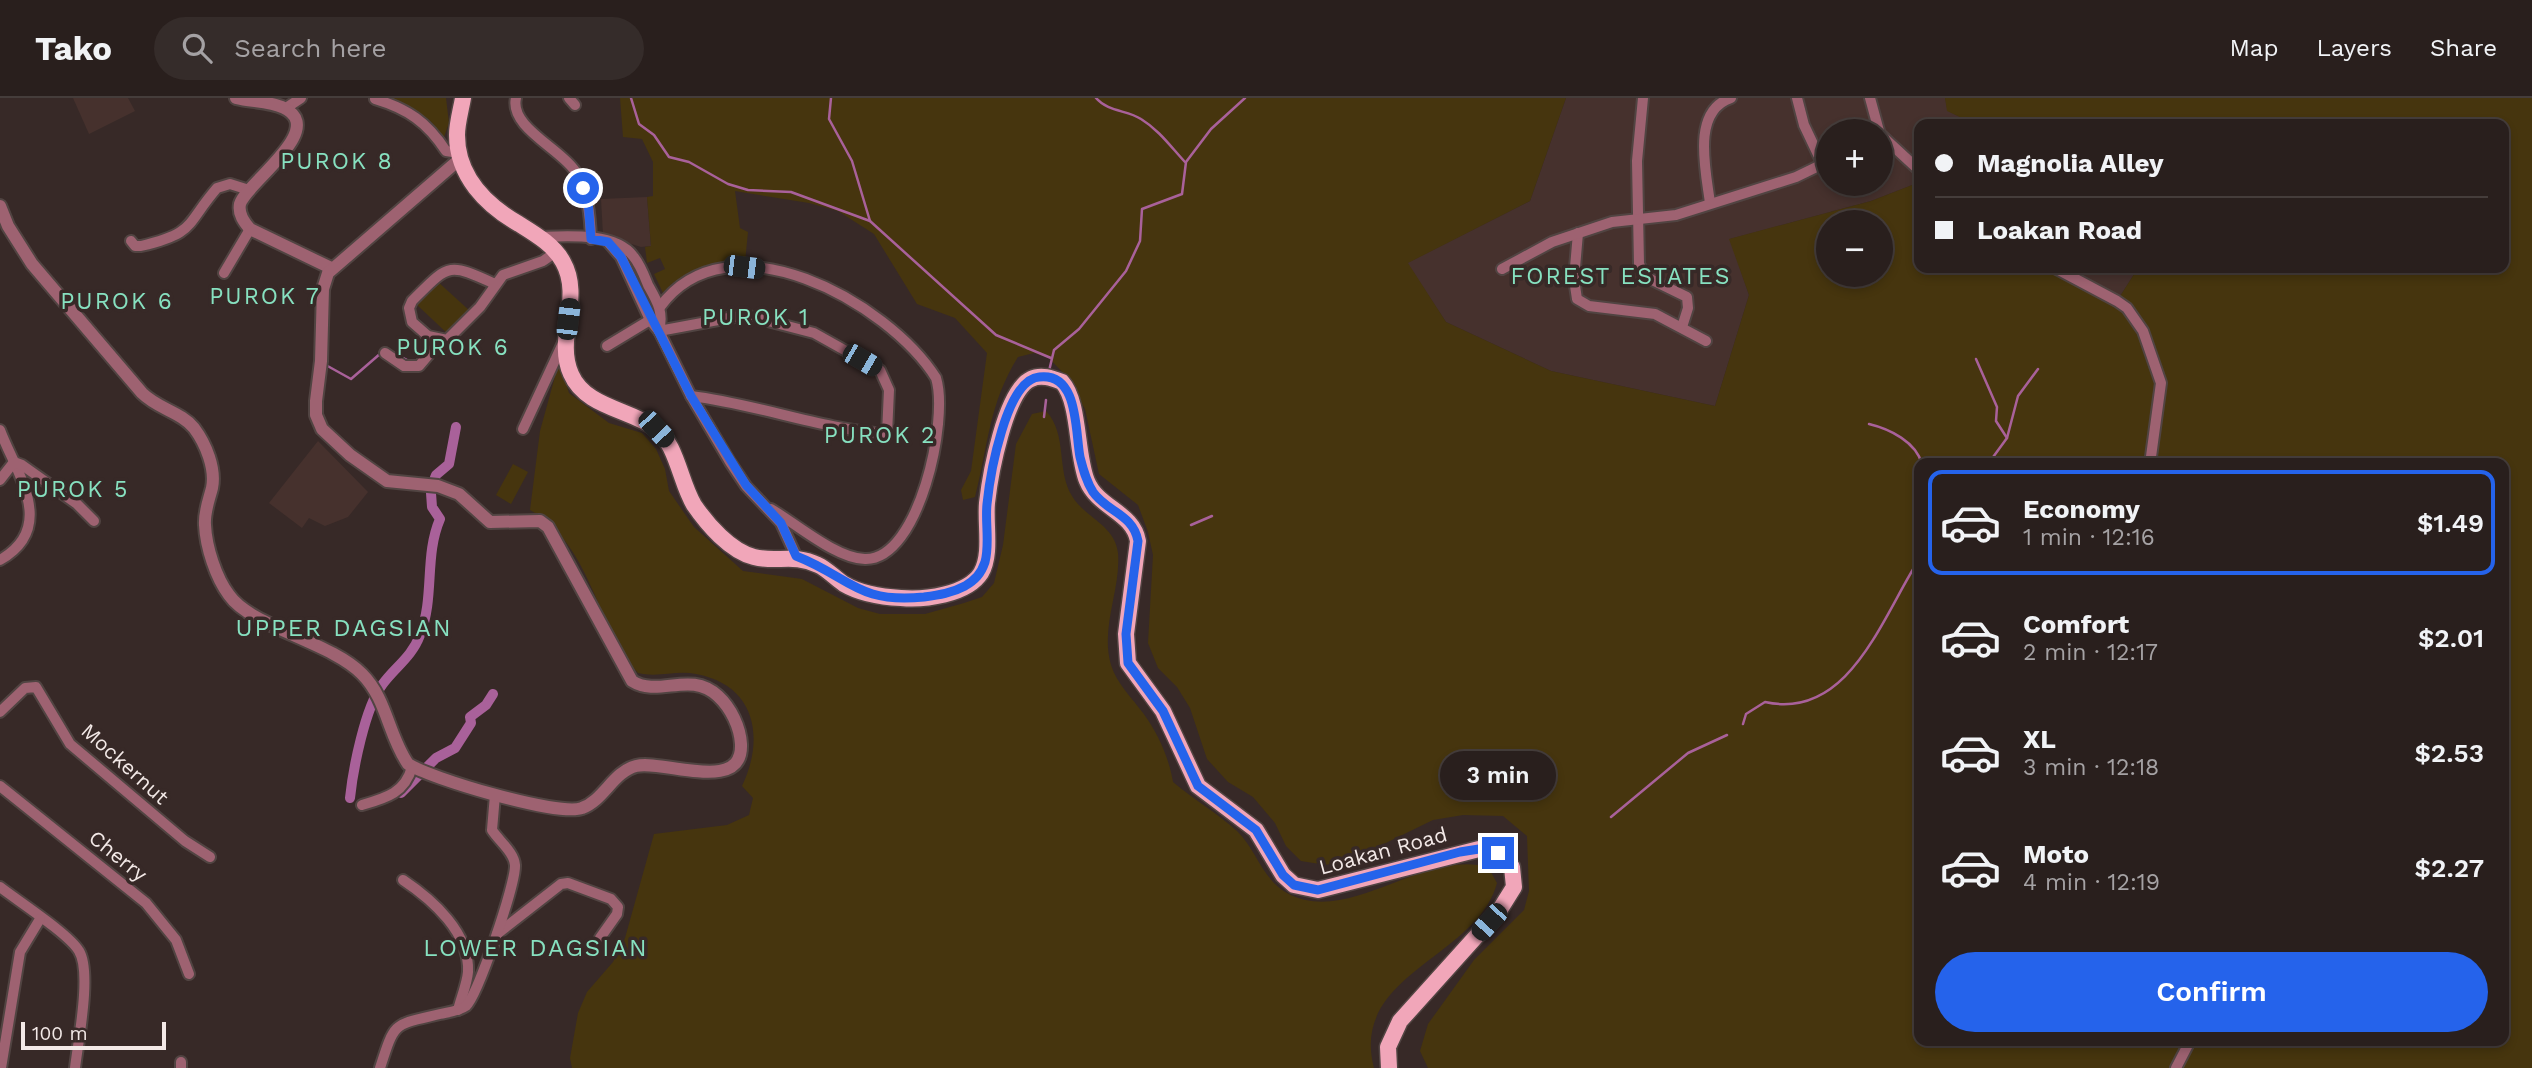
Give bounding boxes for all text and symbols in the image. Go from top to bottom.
search box [154,17,644,80]
text: Tako [35,29,112,68]
icon: search [178,29,216,67]
text: Search here [234,33,387,63]
text: Map [2230,34,2278,62]
text: Layers [2316,34,2392,62]
text: Share [2430,34,2497,62]
map controls [1816,119,1893,287]
button: + [1816,119,1893,196]
district label: PUROK 8 [280,148,394,175]
text: Magnolia Alley [1977,148,2164,178]
route start [567,172,599,204]
button: − [1816,210,1893,287]
text: Loakan Road [1977,215,2142,245]
car [722,254,767,280]
district label: FOREST ESTATES [1510,263,1732,290]
district label: PUROK 7 [209,283,321,310]
district label: PUROK 6 [60,288,174,315]
car [556,297,581,341]
district label: PUROK 1 [702,304,810,331]
district label: PUROK 6 [396,334,510,361]
car [839,340,886,380]
car [634,406,679,452]
district label: PUROK 2 [824,422,936,449]
district label: PUROK 5 [17,476,129,503]
icon: car [1939,491,2002,554]
text: Economy [2023,494,2140,524]
text: $1.49 [2417,508,2484,538]
text: 1 min · 12:16 [2023,524,2155,551]
icon: car [1939,606,2002,669]
text: Comfort [2023,609,2129,639]
district label: UPPER DAGSIAN [235,614,453,642]
text: $2.01 [2418,623,2484,653]
text: 2 min · 12:17 [2023,639,2158,666]
street label: Mockernut [76,718,174,810]
icon: car [1939,721,2002,784]
text: XL [2023,724,2056,754]
text: $2.53 [2414,738,2484,768]
callout: 3 min [1440,752,1556,800]
text: 3 min · 12:18 [2023,754,2159,781]
text: 3 min [1466,762,1530,789]
street label: Loakan Road [1316,821,1450,880]
street label: Cherry [84,825,153,887]
icon: car [1939,836,2002,899]
route end [1482,837,1514,869]
text: Moto [2023,839,2089,869]
text: $2.27 [2415,853,2484,883]
text: 4 min · 12:19 [2023,869,2160,896]
car [1468,899,1511,945]
district label: LOWER DAGSIAN [423,934,649,962]
button: Confirm [1935,952,2488,1032]
scale bar [21,1019,166,1051]
text: 100 m [32,1022,88,1045]

